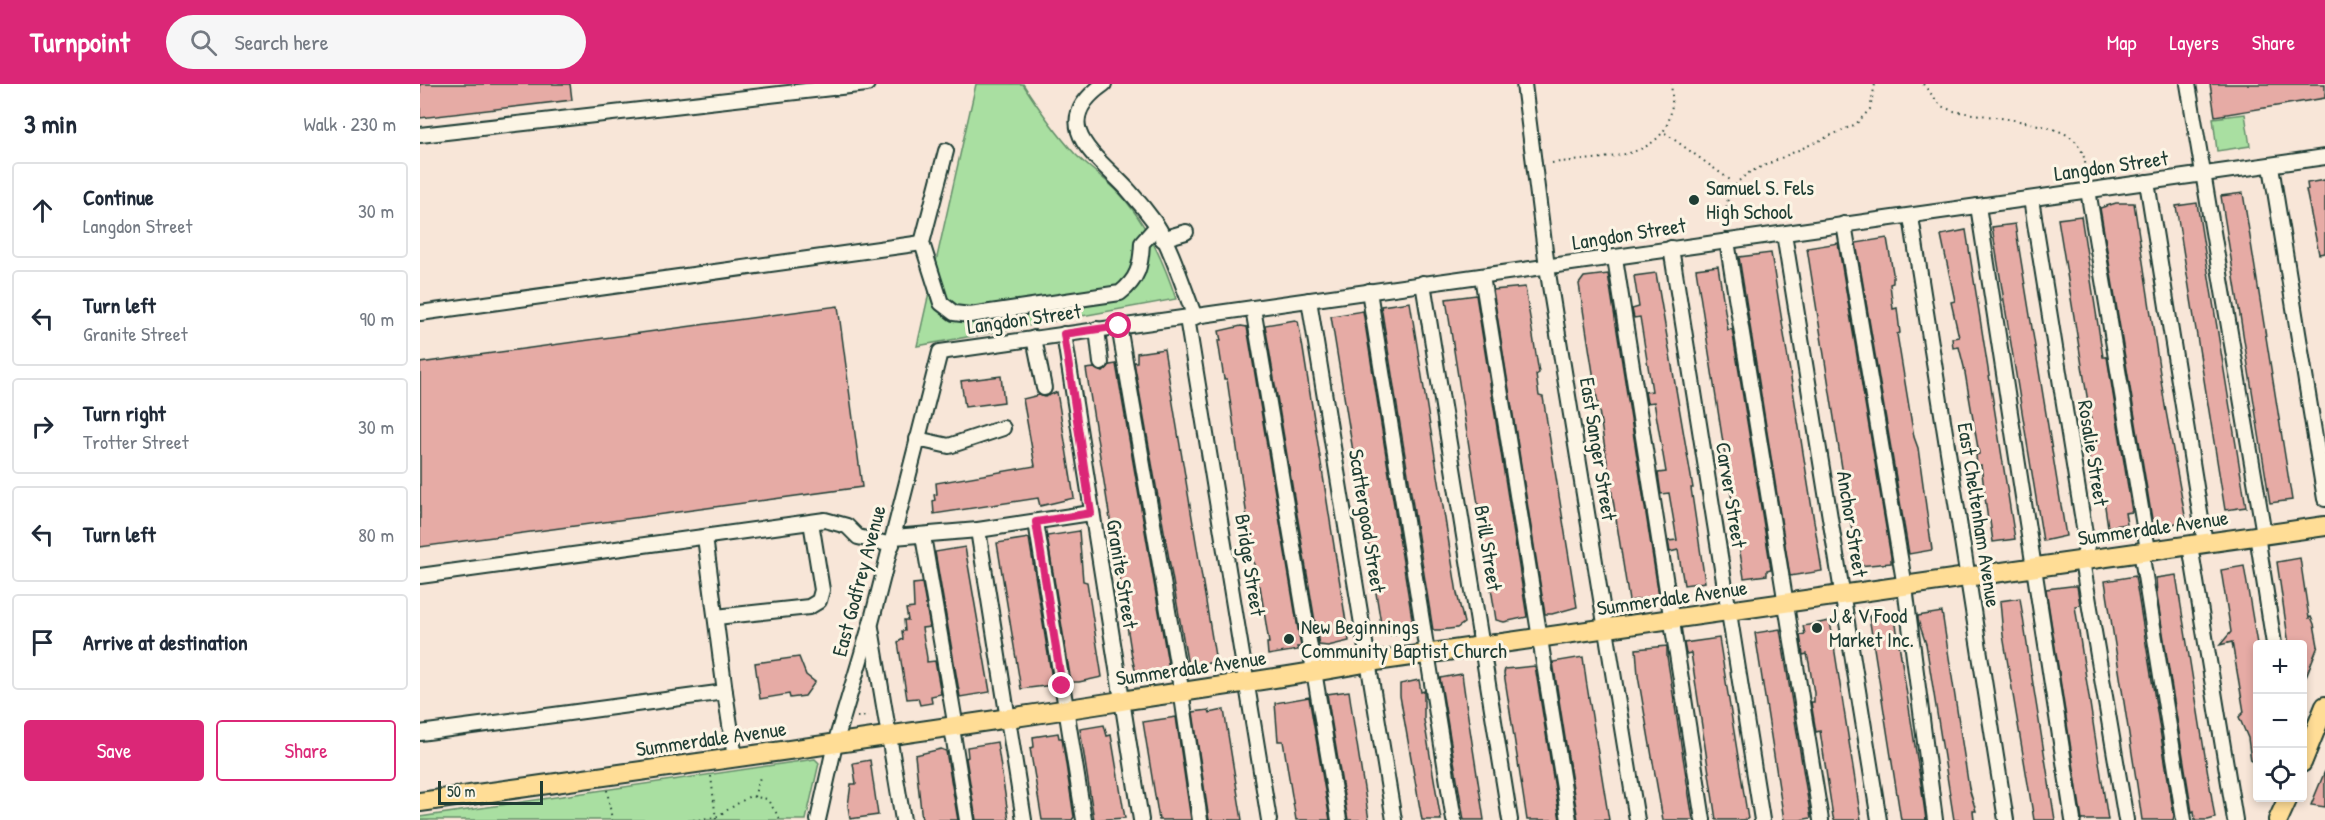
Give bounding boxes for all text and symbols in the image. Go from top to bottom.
search box [166,15,586,69]
text: Turnpoint [30,23,130,61]
icon: search [187,26,220,59]
text: Search here [235,27,329,57]
text: Map [2107,28,2136,57]
text: Layers [2169,28,2219,57]
text: Share [2252,28,2295,57]
text: 3 min [24,106,77,141]
text: Walk · 230 m [304,110,396,137]
street label: Langdon Street [2052,143,2171,188]
place label: Samuel S. Fels High School [1706,173,1814,226]
text: Continue [83,182,154,212]
marker: Samuel S. Fels High School [1687,193,1701,207]
icon: ahead [26,194,59,227]
text: 30 m [358,197,394,224]
street label: Langdon Street [1570,210,1689,257]
text: Langdon Street [83,212,192,239]
text: Turn left [83,290,156,320]
street label: Langdon Street [965,296,1084,341]
icon: left [26,302,59,335]
text: 90 m [360,305,394,332]
route start [1105,312,1131,338]
text: Granite Street [83,320,188,347]
street label: East Sanger Street [1573,375,1624,523]
text: Turn right [83,398,166,428]
street label: Rosalie Street [2071,398,2116,509]
icon: right [26,410,59,443]
text: 30 m [358,413,394,440]
street label: East Cheltenham Avenue [1951,421,2008,609]
text: Trotter Street [83,428,189,455]
street label: Carver Street [1709,440,1754,550]
street label: Scattergood Street [1342,447,1393,596]
street label: Anchor Street [1830,469,1875,580]
street label: East Godfrey Avenue [824,502,893,660]
street label: Brill Street [1467,503,1510,594]
street label: Summerdale Avenue [2076,503,2230,552]
street label: Bridge Street [1228,512,1273,619]
street label: Granite Street [1100,517,1146,631]
icon: left [26,518,59,551]
text: Turn left [83,519,156,549]
text: 80 m [358,521,394,548]
street label: Summerdale Avenue [1595,573,1749,622]
place label: J & V Food Market Inc. [1829,601,1914,654]
place label: New Beginnings Community Baptist Church [1301,612,1507,665]
marker: J & V Food Market Inc. [1810,621,1824,635]
icon: arrive [26,626,59,659]
text: Arrive at destination [83,627,248,657]
marker: New Beginnings Community Baptist Church [1282,632,1296,646]
map controls [2253,640,2307,802]
button: + [2253,640,2307,694]
street label: Summerdale Avenue [1114,643,1268,692]
route end [1048,672,1074,698]
button: − [2253,694,2307,748]
street label: Summerdale Avenue [634,714,788,763]
button: Save [24,720,204,781]
button: Share [216,720,396,781]
button: locate [2253,748,2307,802]
scale bar [438,778,543,806]
text: 50 m [447,780,476,802]

